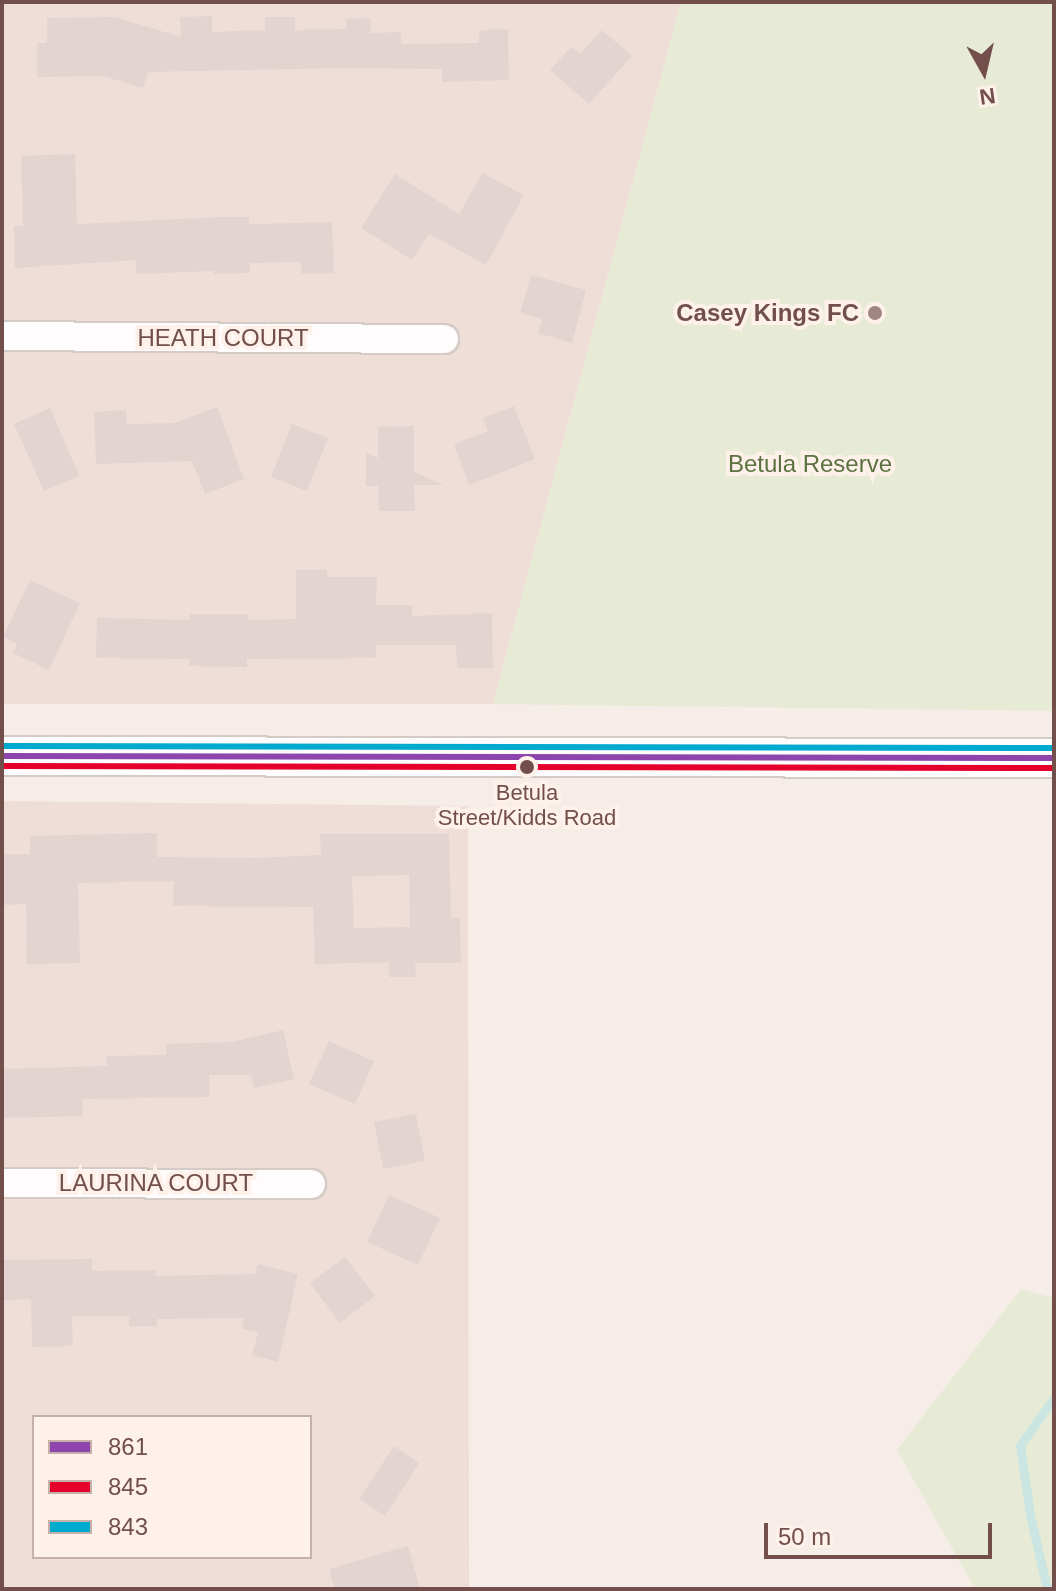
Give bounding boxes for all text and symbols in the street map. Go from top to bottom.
north arrow [944,32,1024,112]
text: N [978,83,997,110]
place label: Casey Kings FC [676,299,859,327]
marker: Casey Kings FC [866,304,884,322]
street label: HEATH COURT [137,324,309,352]
park label: Betula Reserve [728,450,892,478]
marker: Betula Street/Kidds Road [519,759,535,775]
place label: Betula Street/Kidds Road [438,779,616,830]
street label: LAURINA COURT [58,1169,254,1197]
legend [32,1415,312,1559]
text: 861 [108,1433,148,1460]
text: 845 [108,1473,148,1500]
scale bar [768,1507,996,1557]
text: 843 [108,1513,148,1540]
text: 50 m [778,1523,831,1550]

